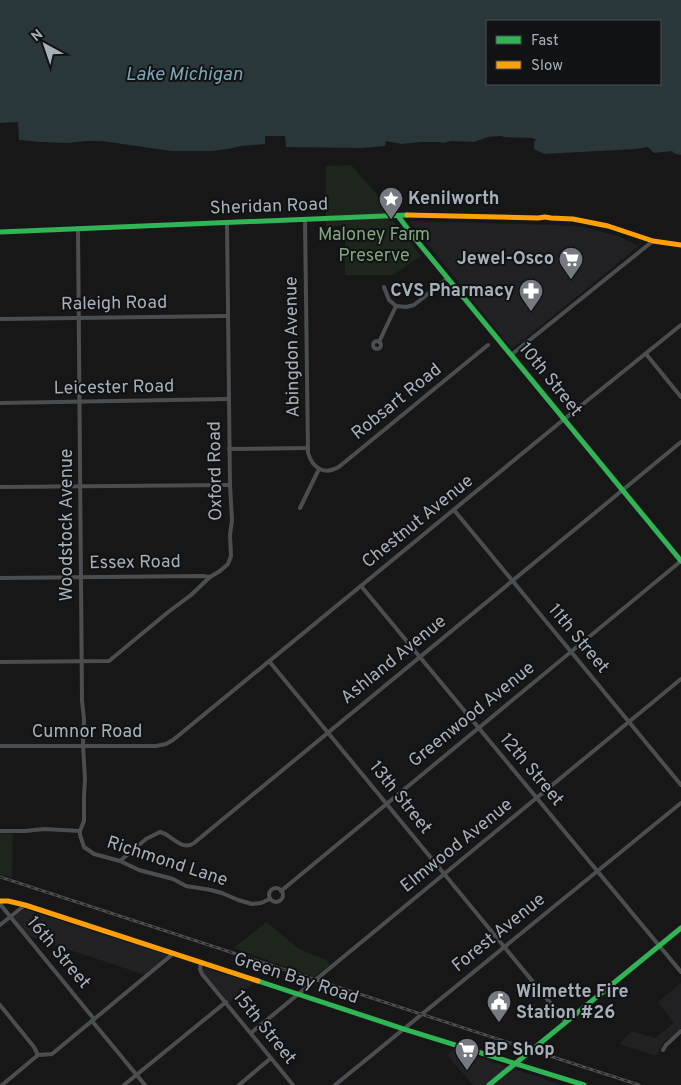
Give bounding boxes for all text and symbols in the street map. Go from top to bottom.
north arrow [20,20,70,70]
legend [486,20,661,85]
text: N [28,26,47,46]
text: Fast [531,32,559,51]
text: Slow [531,57,563,76]
water label: Lake Michigan [125,63,243,87]
place icon: Kenilworth [378,186,404,220]
place label: Kenilworth [408,188,499,211]
street label: Sheridan Road [209,193,329,221]
park label: Maloney Farm Preserve [318,224,430,268]
supermarket icon: Jewel-Osco [558,246,584,280]
place label: Jewel-Osco [457,248,554,271]
street label: Abingdon Avenue [280,276,306,418]
pharmacy icon: CVS Pharmacy [518,278,544,312]
place label: CVS Pharmacy [390,280,514,303]
street label: Raleigh Road [61,292,167,316]
street label: 10th Street [513,338,587,422]
street label: Robsart Road [347,359,447,445]
street label: Leicester Road [53,375,175,401]
street label: Oxford Road [204,421,228,521]
street label: Woodstock Avenue [56,448,79,602]
street label: Chestnut Avenue [358,470,478,574]
street label: Essex Road [89,551,181,575]
street label: 11th Street [542,600,614,678]
street label: Ashland Avenue [337,610,451,710]
street label: Greenwood Avenue [404,657,540,773]
street label: Cumnor Road [32,721,142,744]
street label: 12th Street [494,729,568,811]
street label: 13th Street [364,757,436,839]
street label: Elmwood Avenue [396,794,518,898]
street label: Richmond Lane [104,832,230,892]
street label: Forest Avenue [448,888,550,978]
street label: 16th Street [21,912,95,994]
street label: Green Bay Road [231,948,361,1010]
place label: Wilmette Fire Station #26 [516,981,629,1025]
street label: 15th Street [227,986,301,1070]
public building icon: Wilmette Fire Station #26 [486,989,512,1023]
supermarket icon: BP Shop [454,1037,480,1071]
place label: BP Shop [484,1039,555,1062]

